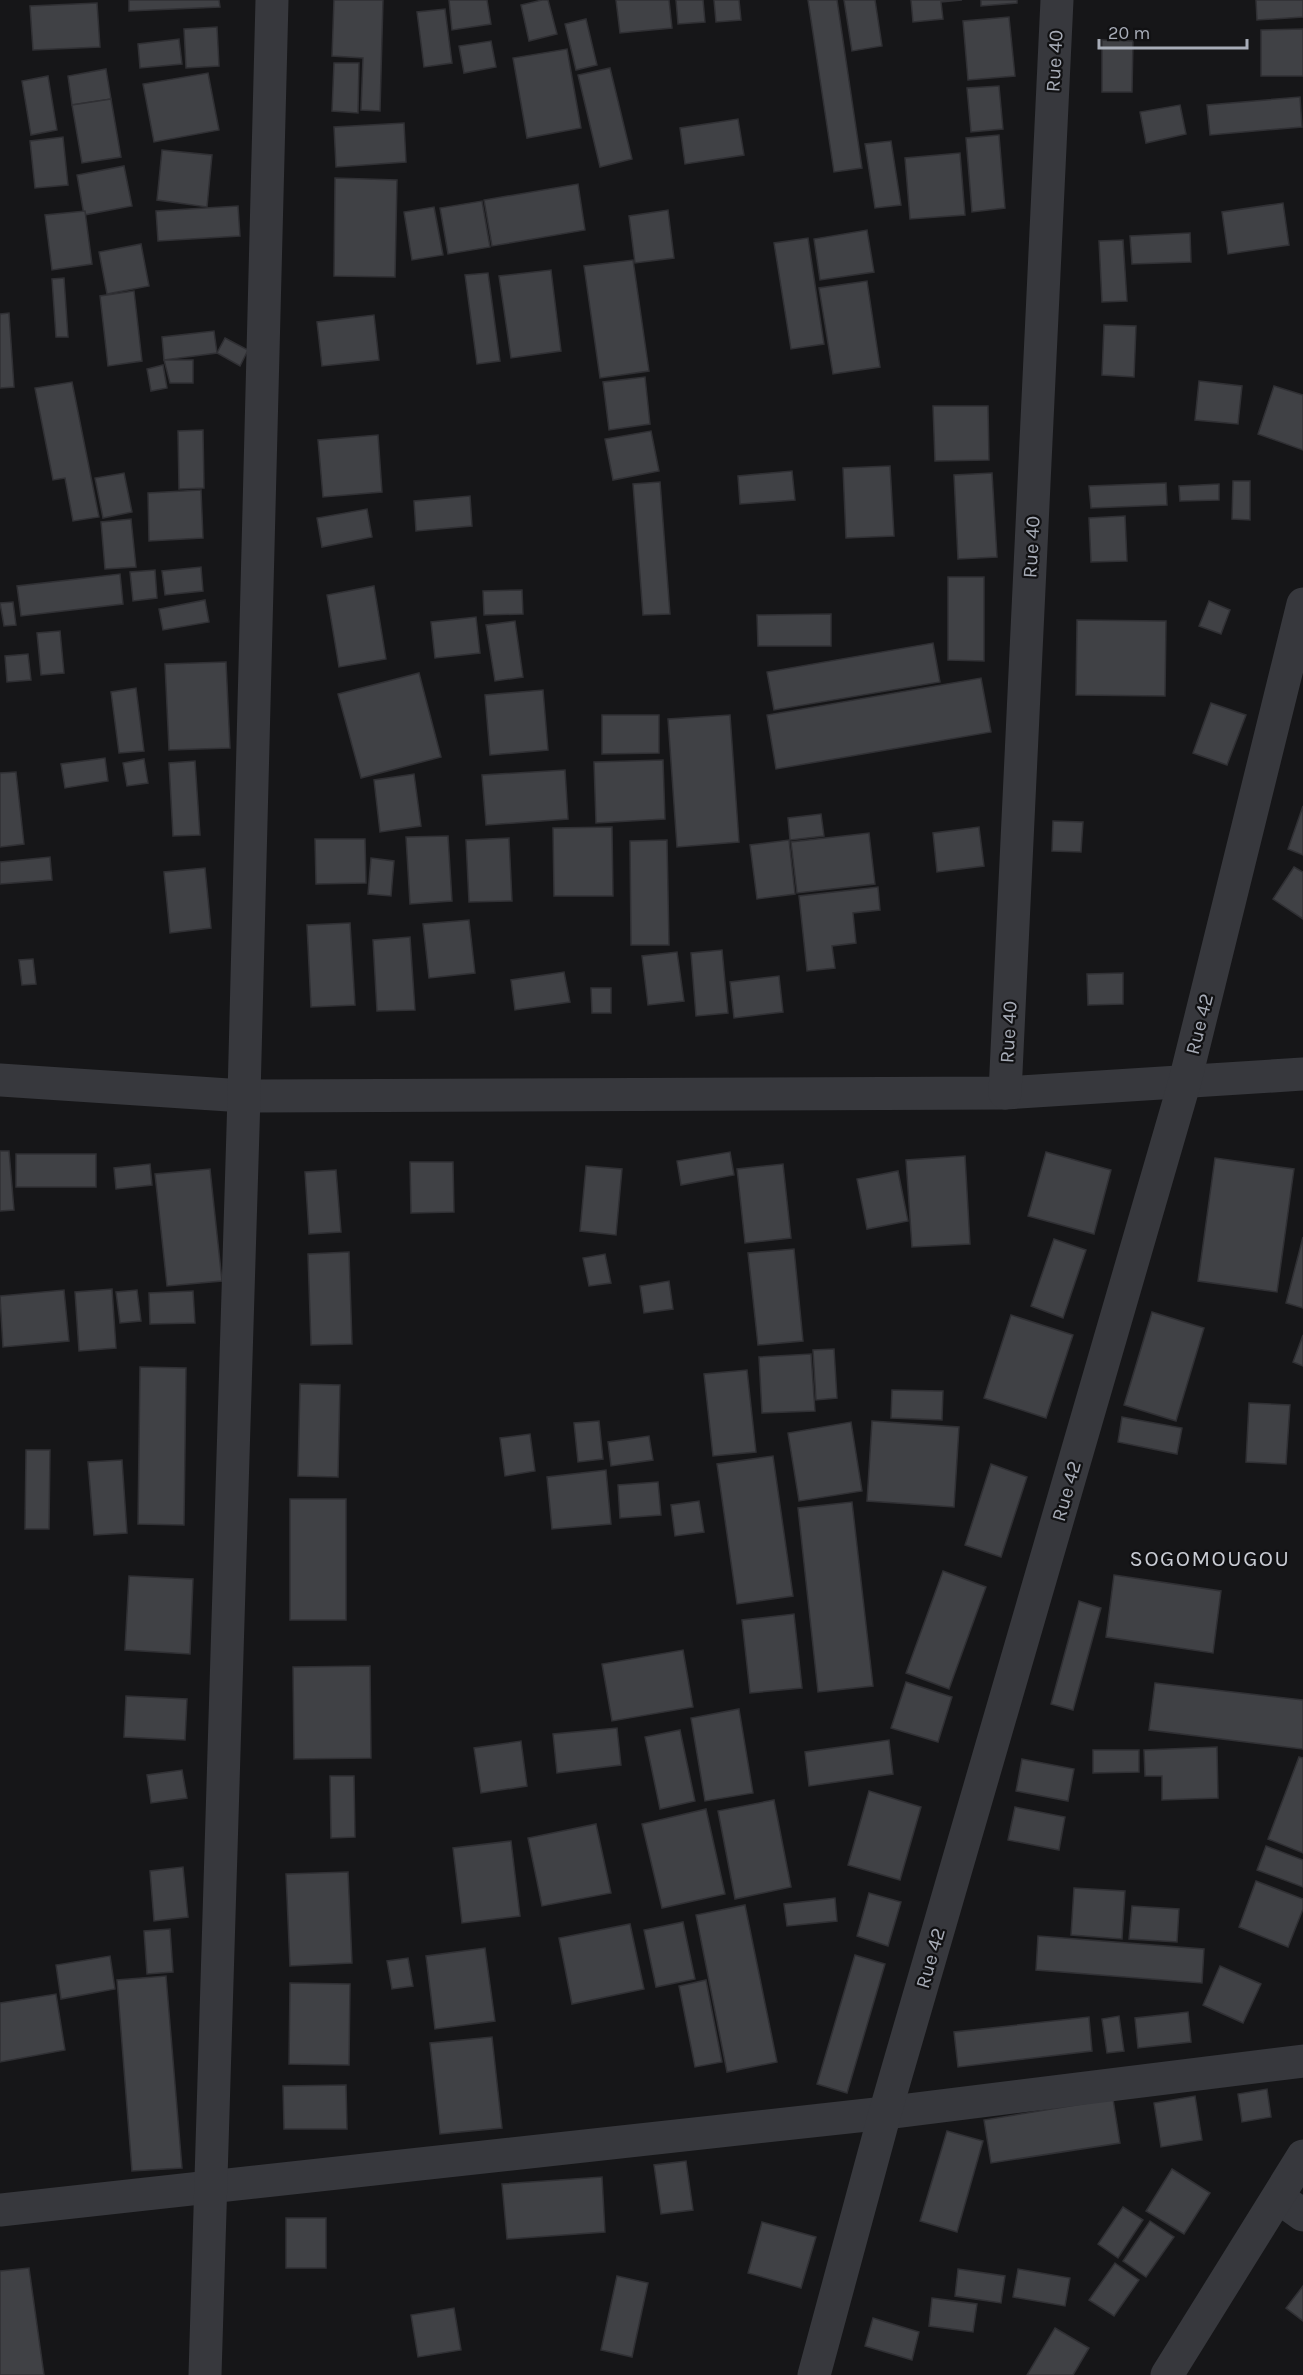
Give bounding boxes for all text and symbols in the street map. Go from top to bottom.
scale bar [1099,12,1248,50]
text: 20 m [1108,22,1150,44]
street label: Rue 40 [1041,29,1068,93]
street label: Rue 40 [1018,515,1045,579]
street label: Rue 42 [1181,991,1218,1057]
street label: Rue 40 [995,1000,1022,1064]
street label: Rue 42 [1047,1458,1086,1524]
district label: SOGOMOUGOU [1130,1546,1290,1572]
street label: Rue 42 [911,1925,950,1991]

